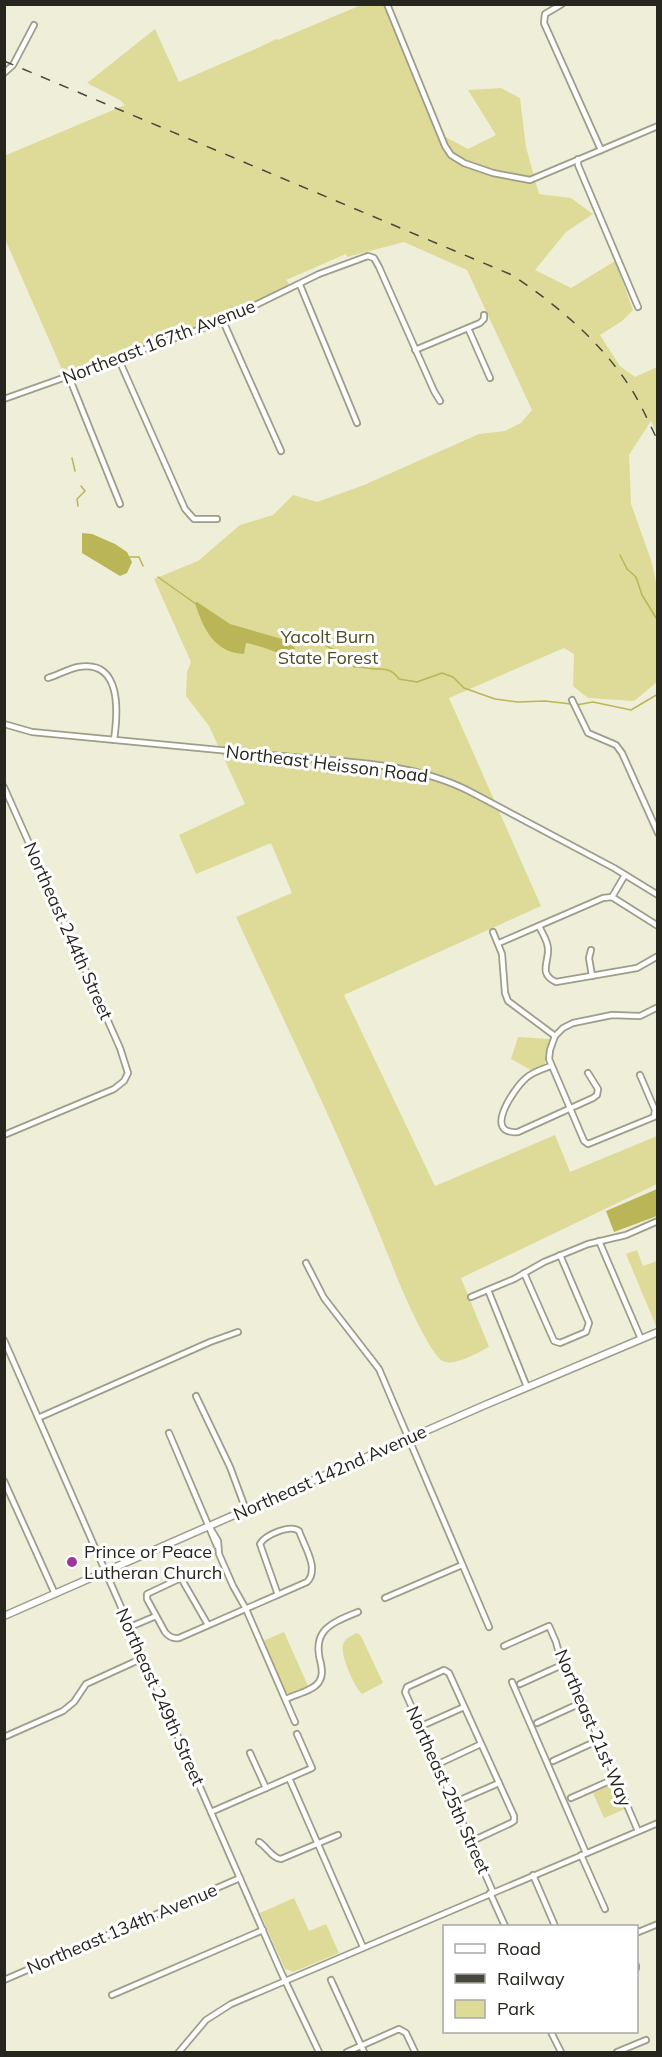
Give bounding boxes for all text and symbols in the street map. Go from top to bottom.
street label: Northeast 167th Avenue [59,294,258,389]
park label: Yacolt Burn State Forest [278,625,378,669]
street label: Northeast Heisson Road [225,740,429,787]
street label: Northeast 244th Street [19,839,118,1023]
street label: Northeast 142nd Avenue [230,1420,430,1526]
place label: Prince or Peace Lutheran Church [84,1540,222,1584]
marker: Prince or Peace Lutheran Church [65,1555,79,1569]
street label: Northeast 249th Street [111,1605,210,1789]
street label: Northeast 21st Way [550,1646,637,1810]
street label: Northeast 25th Street [401,1702,496,1877]
street label: Northeast 134th Avenue [23,1878,220,1979]
legend [443,1925,638,2033]
text: Road [497,1937,541,1960]
text: Railway [497,1967,565,1990]
text: Park [497,1997,536,2020]

